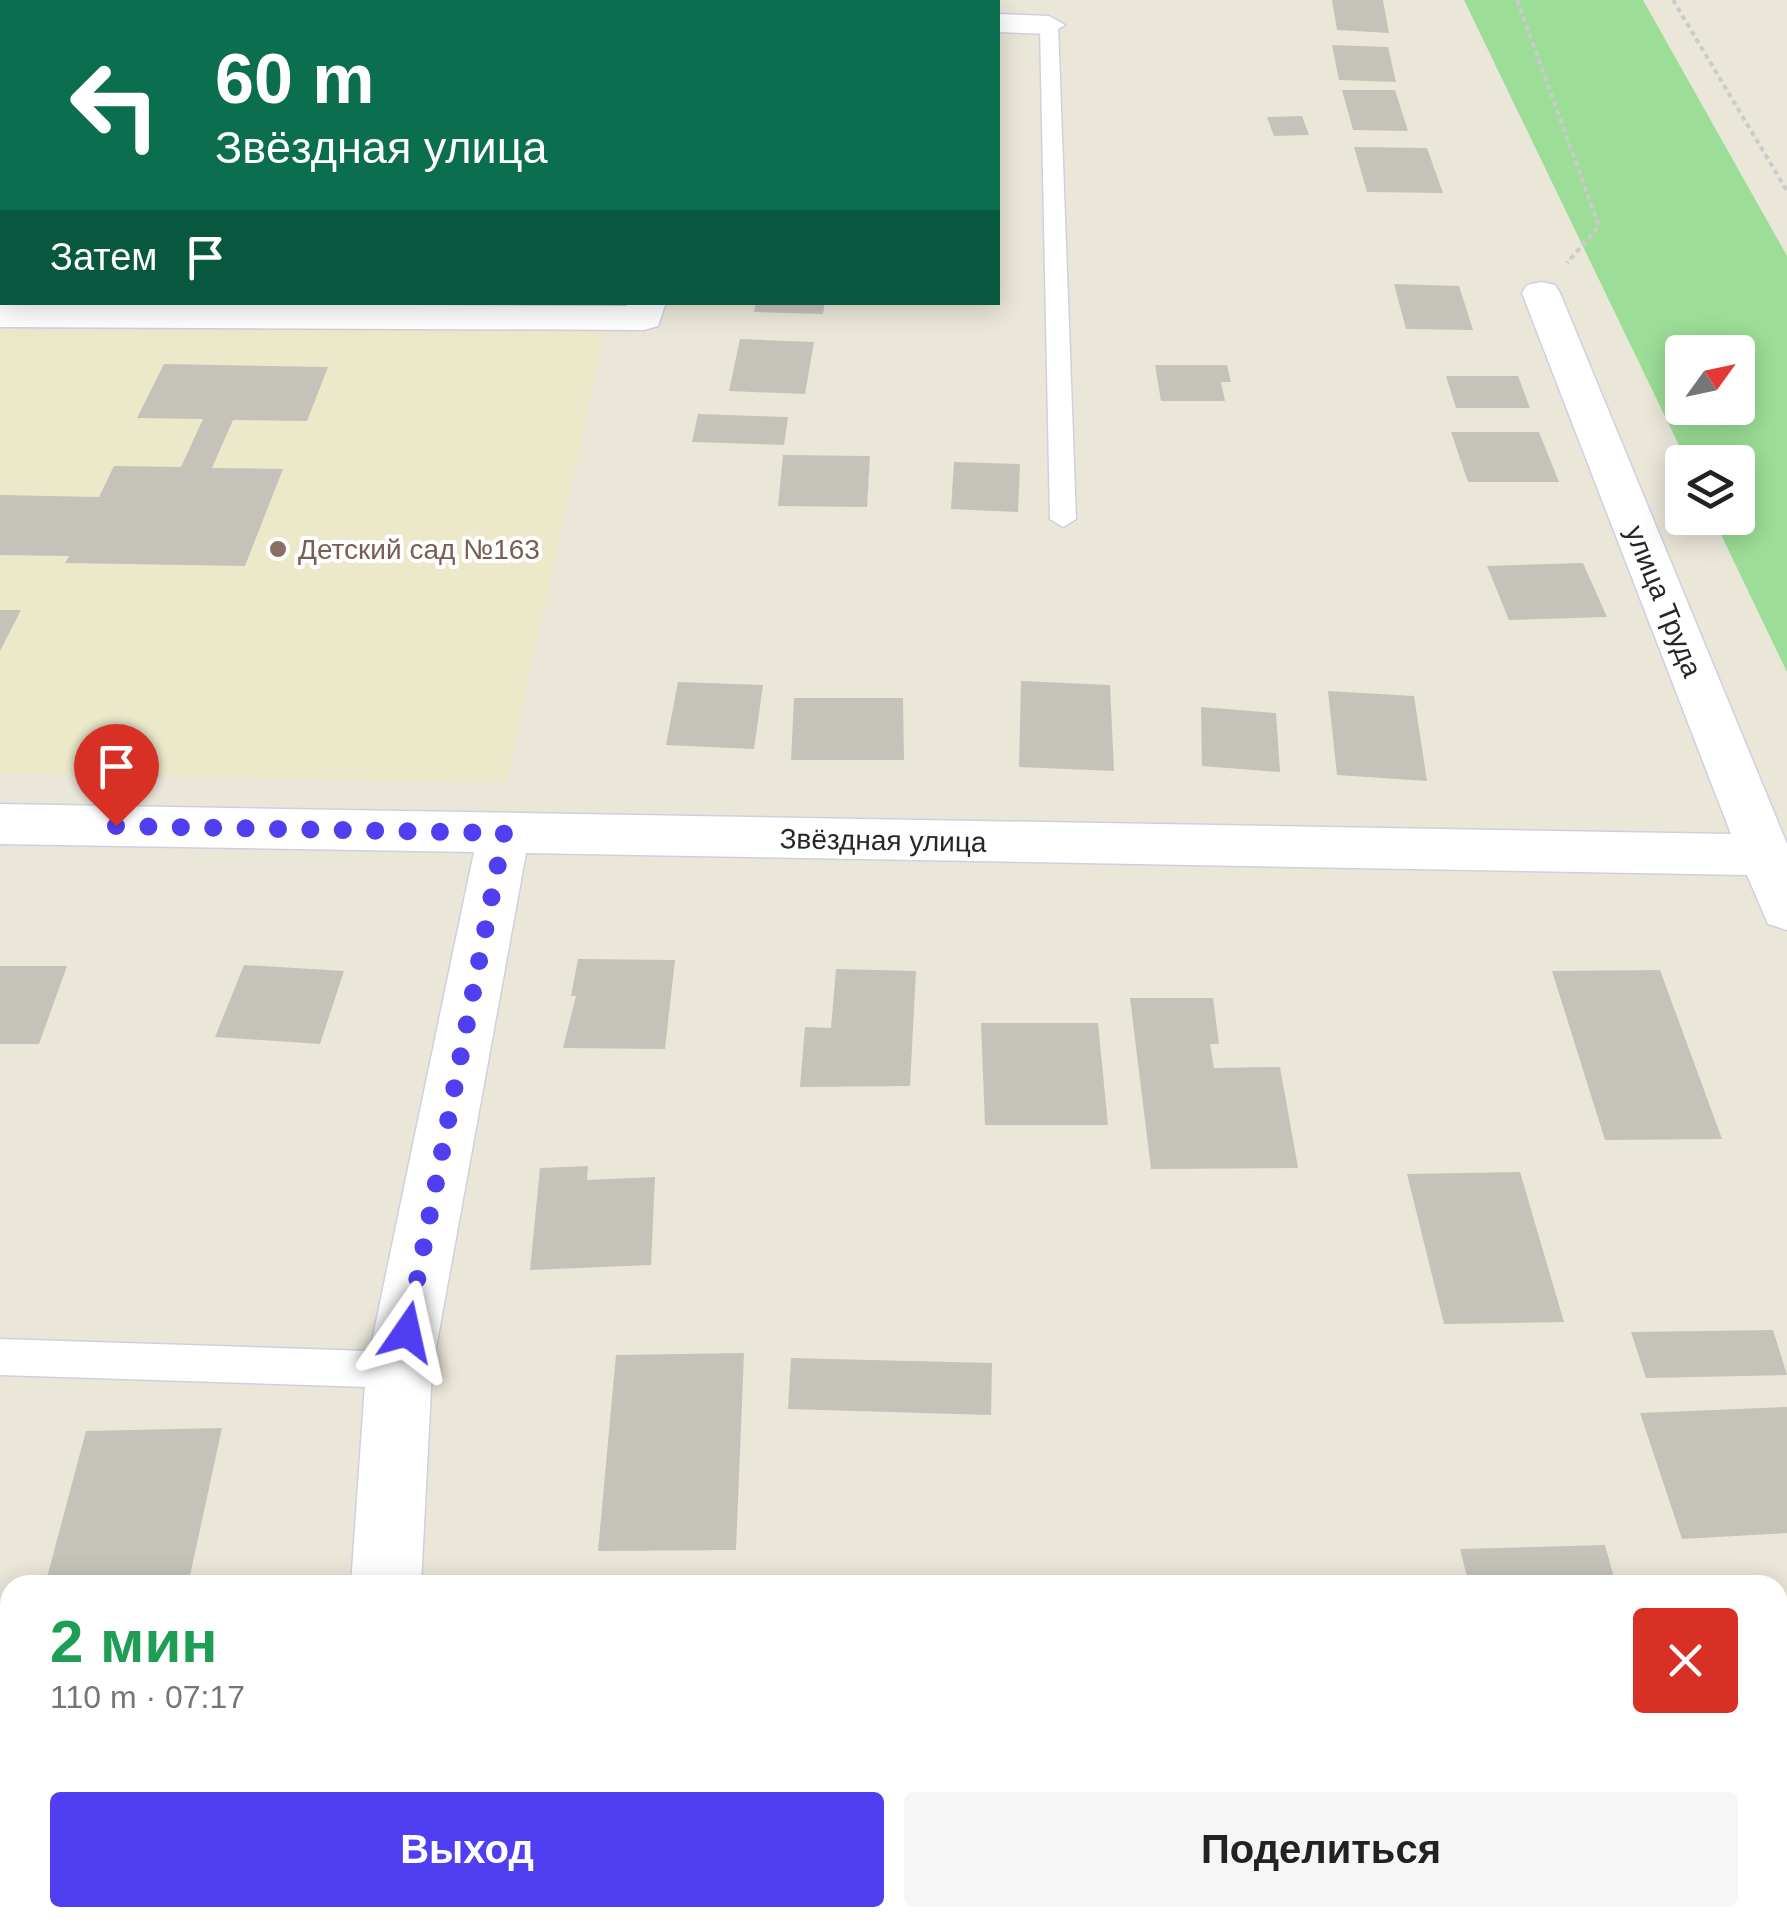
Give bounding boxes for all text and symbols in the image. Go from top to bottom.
icon: left [50,40,180,170]
text: 60 m [215,40,375,118]
text: Звёздная улица [215,122,547,173]
icon: arrive [178,230,233,285]
text: Затем [50,236,158,278]
north arrow [1665,335,1755,425]
map controls [1665,335,1755,535]
button: layers [1665,445,1755,535]
street label: улица Труда [1619,521,1708,682]
place label: Детский cад №163 [298,534,540,565]
marker: Детский cад №163 [267,538,289,560]
pin [74,724,159,827]
icon: arrive [89,739,144,794]
street label: Звёздная улица [779,823,987,858]
position arrow [355,1280,459,1384]
text: 2 мин [50,1608,218,1675]
button: close [1633,1608,1738,1713]
text: 110 m · 07:17 [50,1679,245,1715]
button: Выход [50,1792,884,1907]
button: Поделиться [904,1792,1738,1907]

